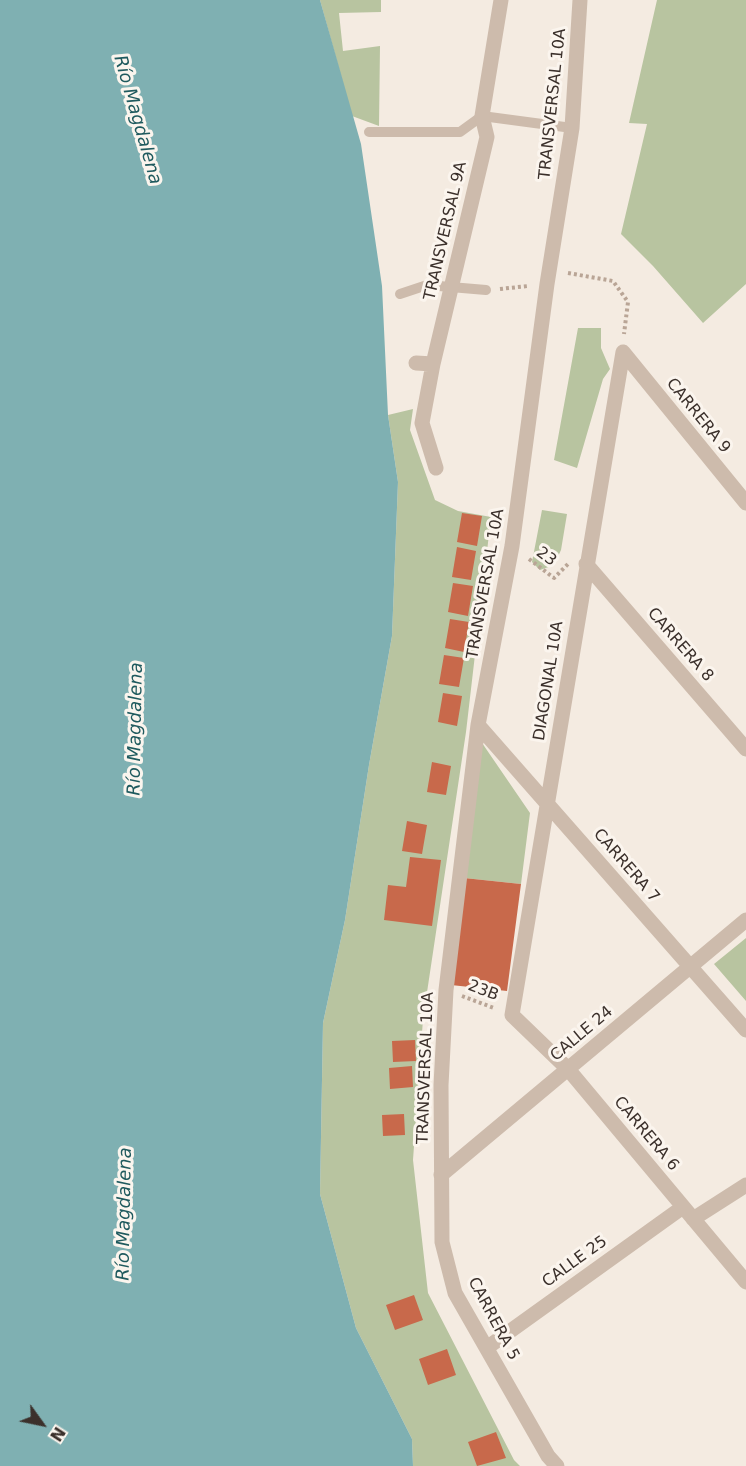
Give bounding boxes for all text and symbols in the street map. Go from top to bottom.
street label: TRANSVERSAL 10A [535,27,571,181]
water label: Río Magdalena [108,53,166,187]
street label: TRANSVERSAL 9A [421,160,471,302]
street label: CARRERA 9 [662,375,734,457]
street label: TRANSVERSAL 10A [463,507,509,661]
street label: 23 [532,543,560,571]
street label: CARRERA 8 [643,604,717,686]
street label: DIAGONAL 10A [530,620,568,742]
water label: Río Magdalena [124,662,148,796]
street label: CARRERA 7 [589,825,663,907]
street label: 23B [465,976,501,1006]
street label: TRANSVERSAL 10A [414,992,438,1144]
street label: CALLE 24 [547,1002,617,1066]
street label: CARRERA 6 [609,1093,683,1175]
water label: Río Magdalena [113,1147,137,1281]
street label: CALLE 25 [539,1232,611,1292]
street label: CARRERA 5 [463,1274,523,1364]
north arrow [12,1394,72,1454]
text: N [46,1423,69,1445]

